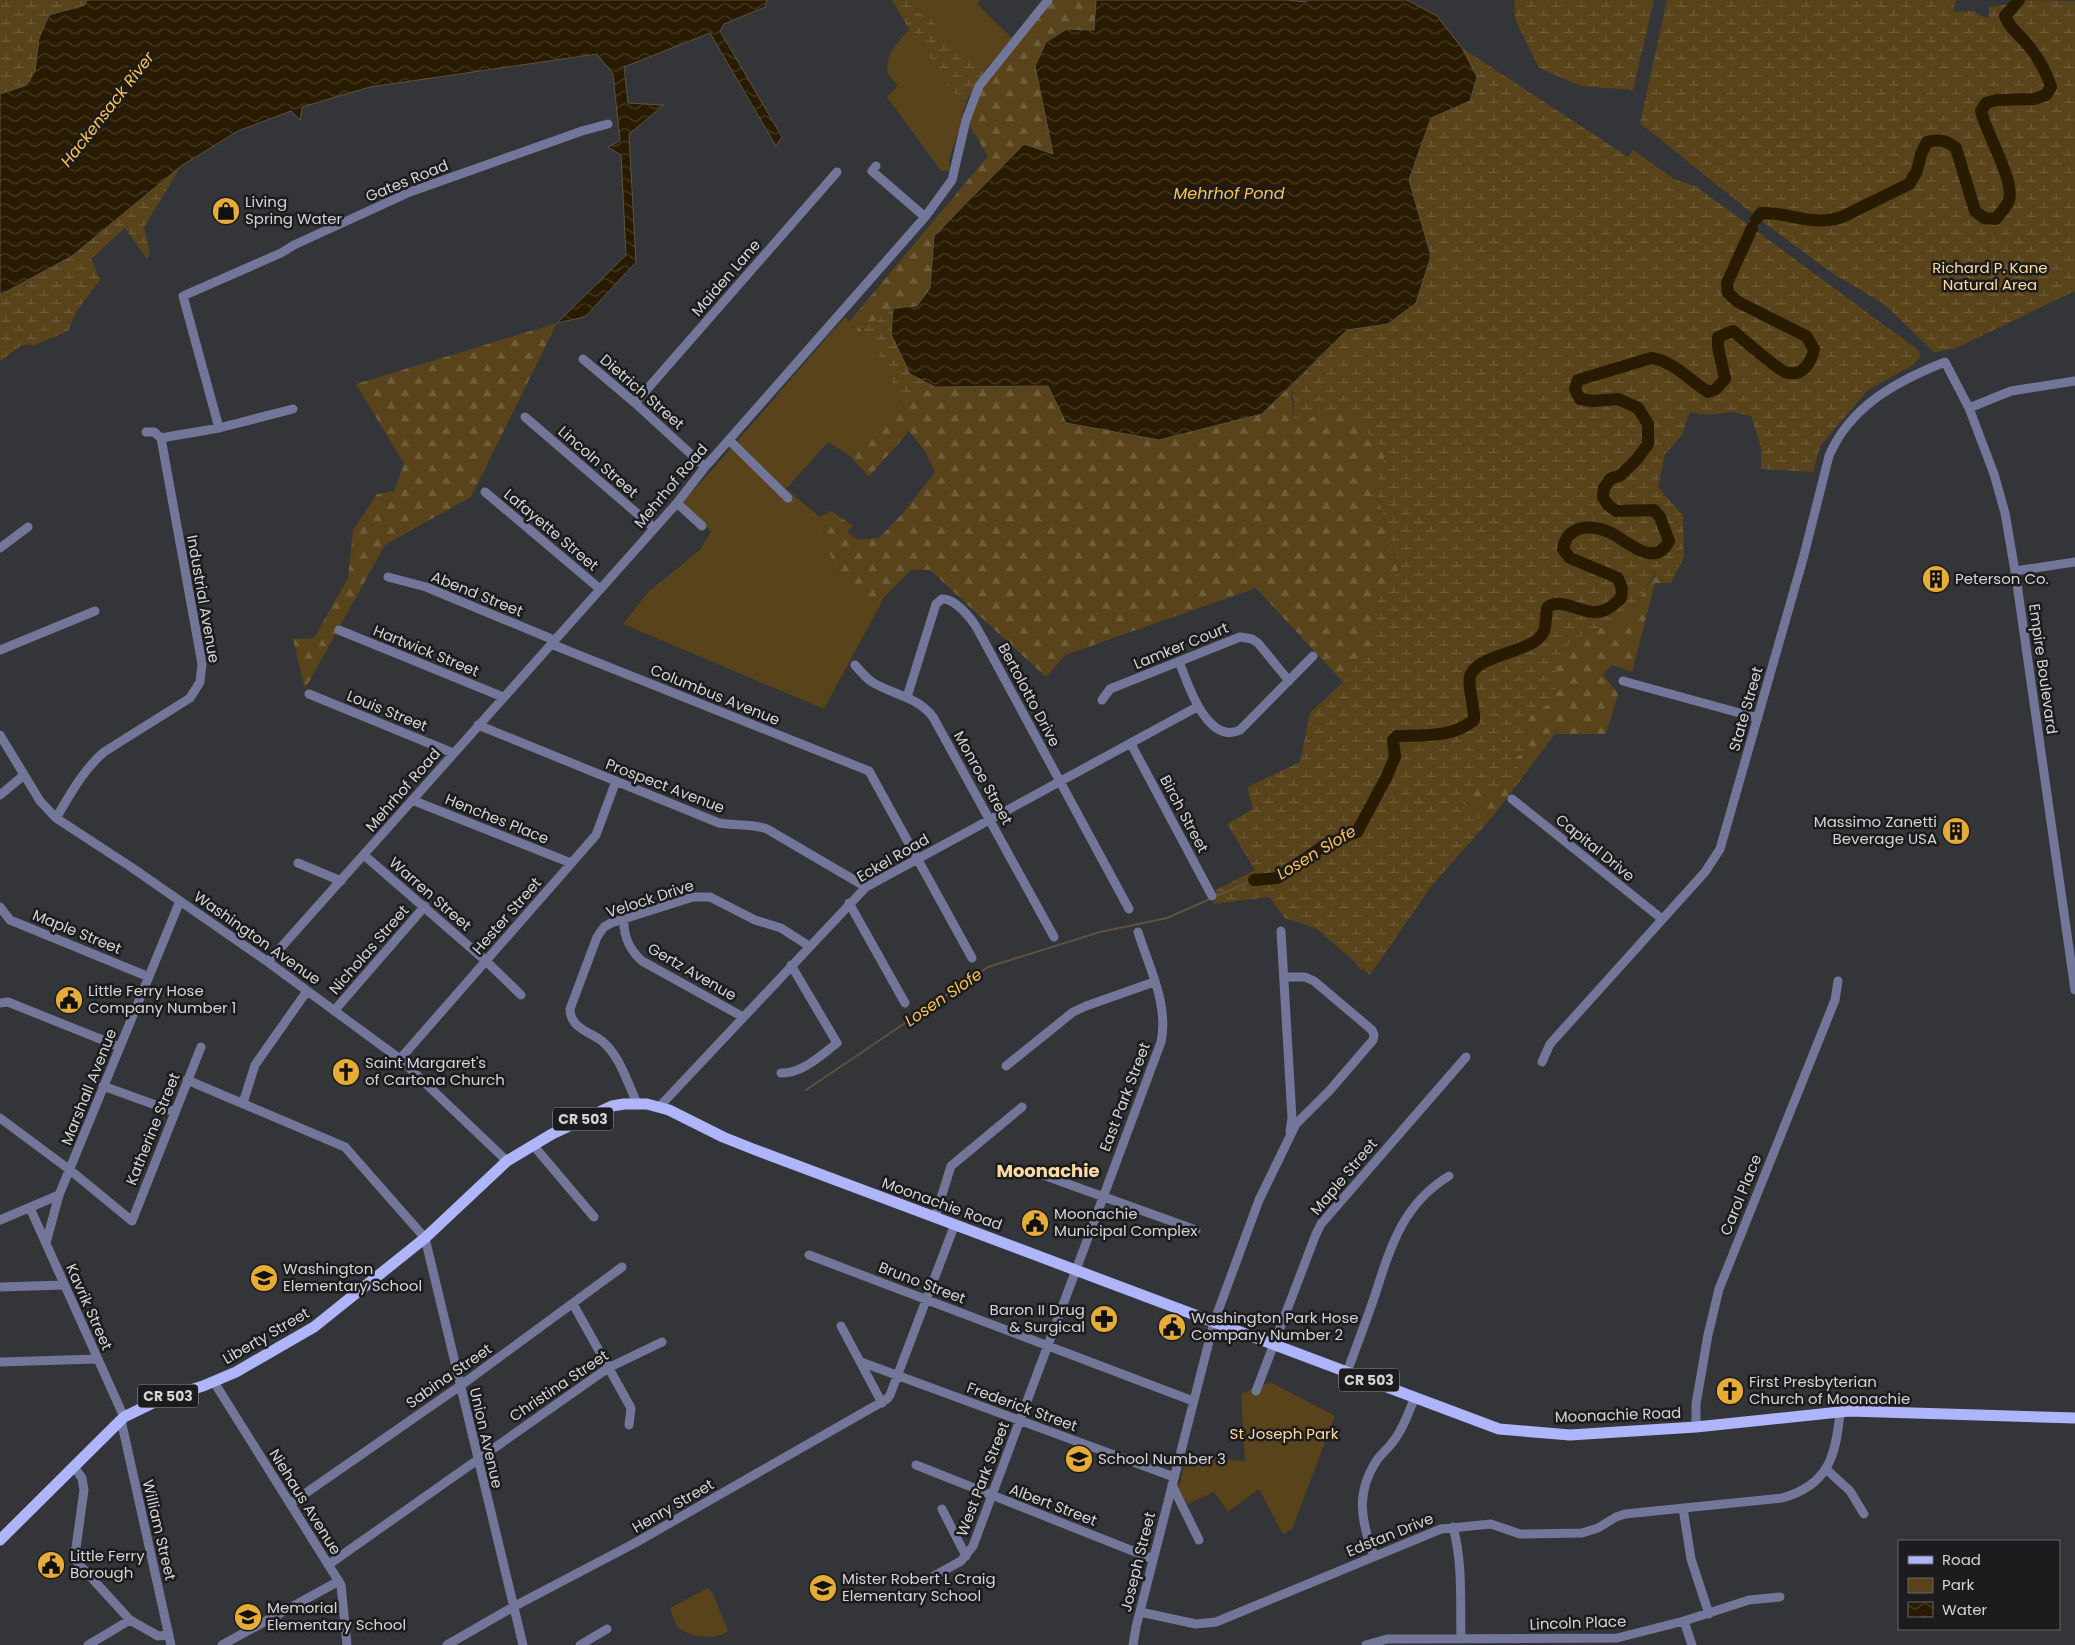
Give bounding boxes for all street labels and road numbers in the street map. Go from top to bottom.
street label: Gates Road [362,154,451,207]
street label: Maiden Lane [686,235,765,321]
street label: Dietrich Street [596,349,689,434]
street label: Lincoln Street [554,421,643,502]
street label: Mehrhof Road [629,439,712,532]
street label: Lafayette Street [500,484,603,575]
street label: Industrial Avenue [182,533,225,665]
street label: Abend Street [428,566,526,621]
street label: Empire Boulevard [2024,602,2063,736]
street label: Lamker Court [1130,617,1231,674]
street label: Hartwick Street [370,620,482,681]
street label: Bertolotto Drive [993,639,1066,750]
street label: Columbus Avenue [647,659,783,730]
street label: State Street [1723,664,1768,754]
street label: Louis Street [344,685,431,736]
street label: Monroe Street [949,727,1018,829]
street label: Mehrhof Road [360,743,445,836]
street label: Prospect Avenue [603,753,728,818]
street label: Birch Street [1155,771,1214,856]
street label: Henches Place [442,788,552,849]
street label: Capital Drive [1551,809,1639,886]
street label: Eckel Road [853,828,933,887]
street label: Warren Street [385,852,476,935]
street label: Hester Street [467,873,546,959]
street label: Velock Drive [603,874,696,923]
street label: Washington Avenue [190,886,325,989]
street label: Nicholas Street [324,900,413,999]
street label: Maple Street [30,904,125,959]
street label: Gertz Avenue [644,938,740,1005]
street label: Marshall Avenue [56,1025,121,1148]
street label: East Park Street [1094,1039,1155,1154]
street label: Katherine Street [120,1069,185,1188]
road number: CR 503 [553,1108,613,1130]
street label: Maple Street [1305,1134,1382,1219]
street label: Carol Place [1715,1151,1766,1238]
street label: Moonachie Road [879,1172,1005,1235]
street label: Bruno Street [876,1256,969,1309]
street label: Kavrik Street [61,1260,118,1353]
street label: Liberty Street [218,1302,313,1369]
street label: Sabina Street [402,1338,496,1413]
street label: Christina Street [505,1345,612,1426]
road number: CR 503 [1339,1368,1399,1392]
street label: Frederick Street [964,1377,1080,1436]
road number: CR 503 [138,1384,198,1408]
street label: Union Avenue [465,1385,508,1490]
street label: Moonachie Road [1554,1402,1682,1427]
street label: West Park Street [951,1418,1014,1539]
street label: Niehaus Avenue [264,1445,346,1559]
street label: Henry Street [628,1474,718,1537]
street label: William Street [138,1477,181,1582]
street label: Albert Street [1006,1478,1100,1531]
street label: Edstan Drive [1343,1507,1437,1562]
street label: Joseph Street [1115,1510,1160,1614]
street label: Lincoln Place [1529,1610,1627,1635]

